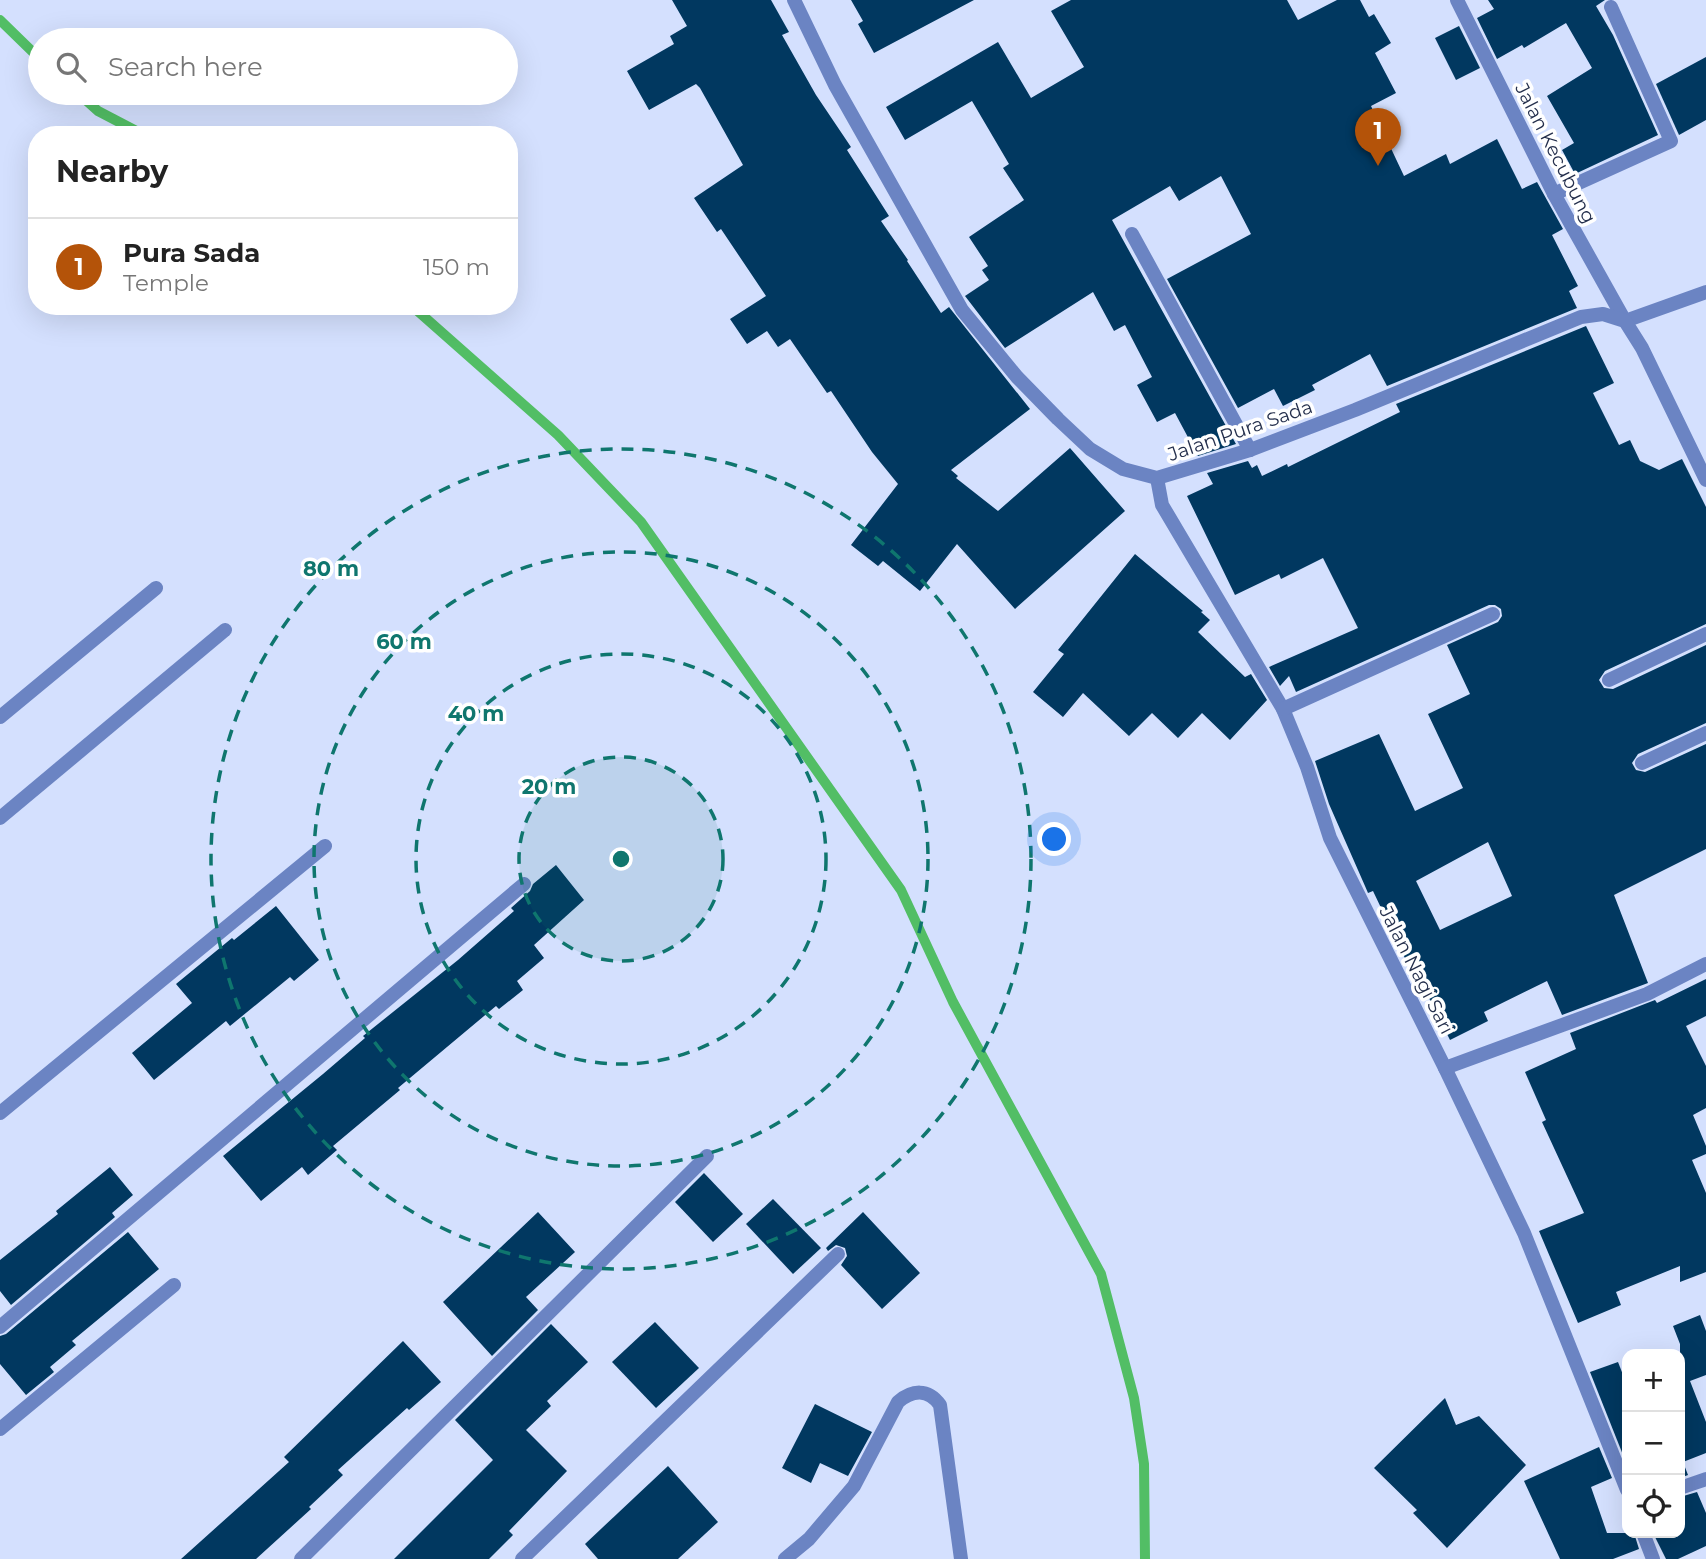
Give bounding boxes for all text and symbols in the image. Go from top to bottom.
search box [28,28,518,105]
icon: search [52,48,90,86]
text: Search here [108,51,263,83]
street label: Jalan Kecubung [1510,78,1601,227]
pin: 1 [1355,108,1401,166]
text: Nearby [56,153,168,190]
text: Pura Sada [123,237,260,269]
text: 1 [74,253,84,281]
text: 150 m [423,253,490,281]
text: Temple [123,269,209,297]
street label: Jalan Pura Sada [1164,395,1315,466]
text: 80 m [303,556,359,581]
text: 60 m [376,629,432,654]
text: 40 m [448,701,504,726]
text: 20 m [522,774,576,799]
your location [1037,822,1071,856]
centre of rings [609,847,633,871]
street label: Jalan Nagi Sari [1374,902,1459,1038]
map controls [1622,1349,1685,1538]
button: + [1622,1349,1685,1412]
button: − [1622,1412,1685,1475]
button: locate [1622,1475,1685,1538]

